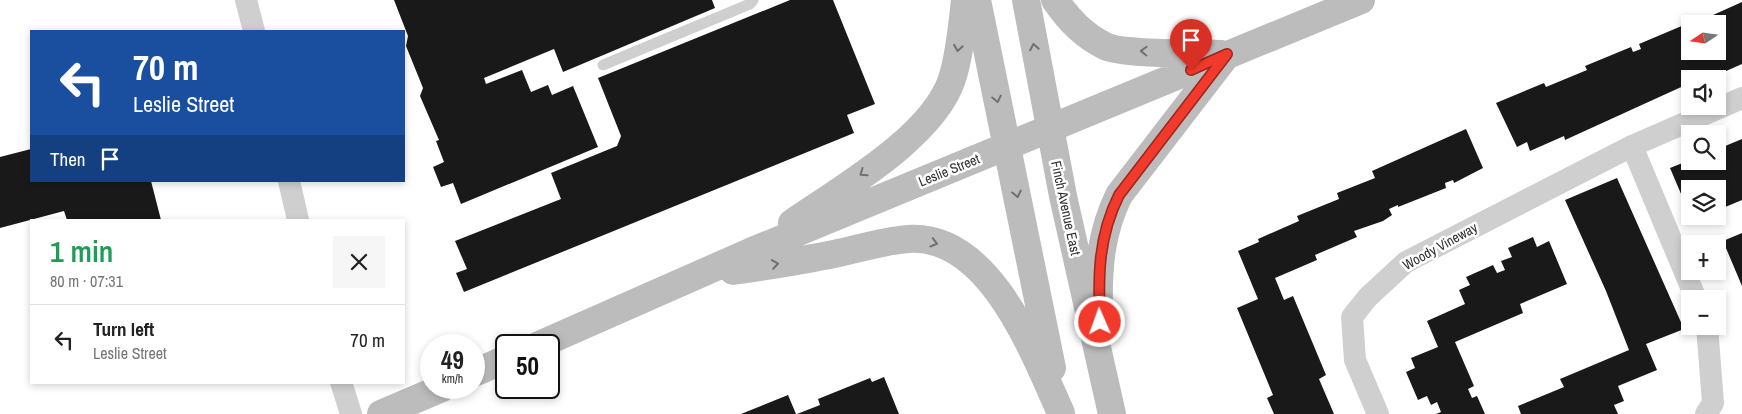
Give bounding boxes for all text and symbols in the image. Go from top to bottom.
north arrow [1681,15,1726,60]
map controls [1681,15,1726,335]
pin [1170,19,1212,70]
icon: arrive [1177,26,1205,54]
one-way arrow [1030,43,1040,51]
text: 70 m [133,44,198,91]
one-way arrow [954,44,964,53]
one-way arrow [1139,46,1147,57]
icon: left [50,50,115,115]
button: sound [1681,70,1726,115]
text: Leslie Street [133,89,234,119]
one-way arrow [992,95,1002,104]
button: search [1681,125,1726,170]
icon: arrive [96,145,124,173]
text: Then [50,146,86,172]
street label: Leslie Street [916,150,982,190]
street label: Finch Avenue East [1047,159,1085,257]
one-way arrow [860,167,869,176]
button: layers [1681,180,1726,225]
one-way arrow [1011,189,1022,198]
street label: Woody Vineway [1400,218,1481,274]
text: 1 min [50,231,113,271]
button: + [1681,235,1726,280]
button: close [333,236,385,288]
one-way arrow [929,238,938,248]
one-way arrow [770,260,779,270]
text: 80 m · 07:31 [50,270,123,292]
button: − [1681,290,1726,335]
position arrow [1073,295,1125,347]
text: Turn left [93,316,154,342]
icon: left [50,326,78,354]
text: 70 m [350,327,385,353]
speed limit sign: 50 [495,334,560,399]
text: Leslie Street [93,342,167,364]
text: 49 [441,343,464,377]
text: km/h [442,371,463,387]

